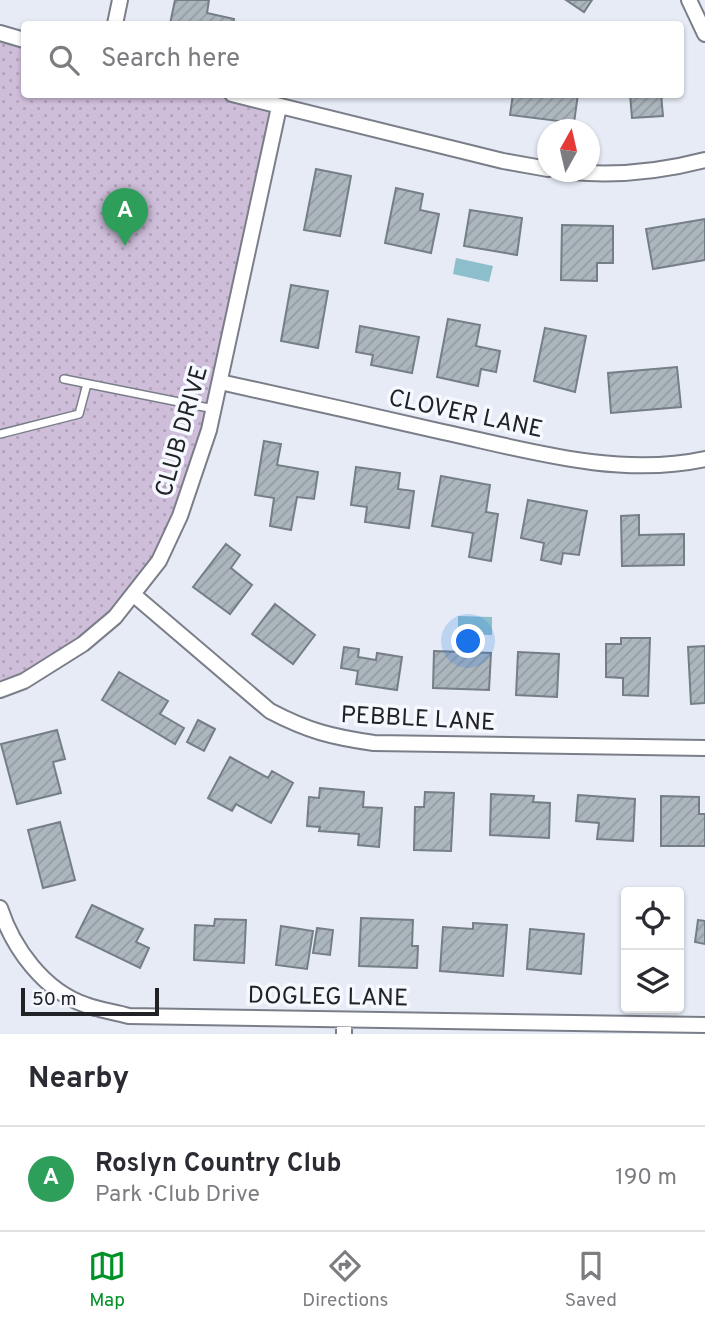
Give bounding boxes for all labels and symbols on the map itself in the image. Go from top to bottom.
north arrow [537,119,600,182]
pin: A [102,188,148,246]
street label: CLUB DRIVE [150,363,216,501]
street label: CLOVER LANE [386,384,545,446]
your location [451,624,485,658]
street label: PEBBLE LANE [340,701,496,739]
street label: DOGLEG LANE [247,982,408,1014]
scale bar [21,985,159,1017]

